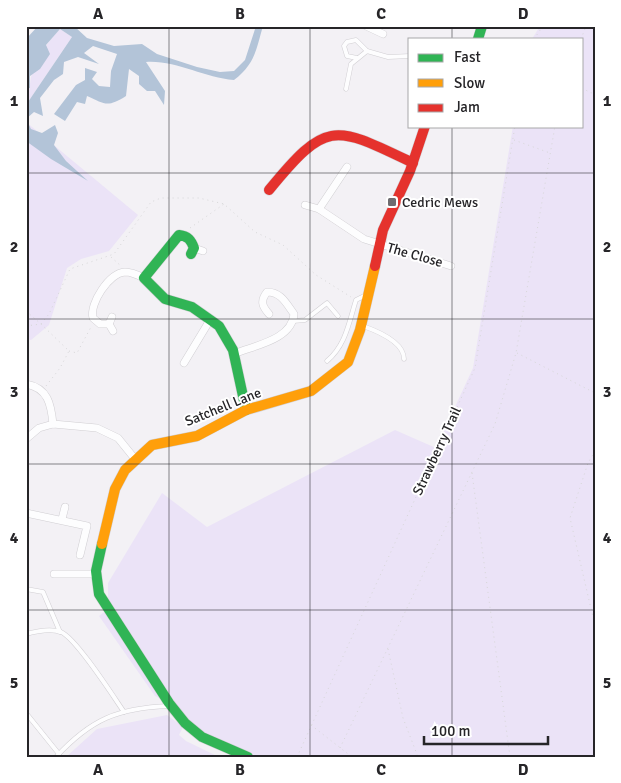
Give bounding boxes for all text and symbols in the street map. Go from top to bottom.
text: A [93,4,104,24]
text: B [235,4,245,24]
text: C [376,4,386,24]
text: D [518,4,529,24]
legend [408,38,584,128]
text: Fast [454,48,481,66]
text: Slow [454,74,485,92]
text: 1 [10,91,19,111]
text: 1 [603,91,612,111]
text: Jam [454,98,480,116]
place label: Cedric Mews [402,194,478,211]
marker: Cedric Mews [386,196,398,208]
text: 2 [10,237,18,257]
text: 2 [603,237,611,257]
street label: The Close [385,239,445,271]
text: 3 [10,382,18,402]
text: 3 [603,382,611,402]
street label: Satchell Lane [182,384,264,430]
street label: Strawberry Trail [409,404,465,498]
text: 4 [10,528,19,548]
text: 4 [603,528,612,548]
text: 5 [10,673,18,693]
text: 5 [603,673,611,693]
scale bar [424,713,547,745]
text: 100 m [431,722,471,740]
text: A [93,760,104,780]
text: B [235,760,245,780]
text: C [376,760,386,780]
text: D [518,760,529,780]

